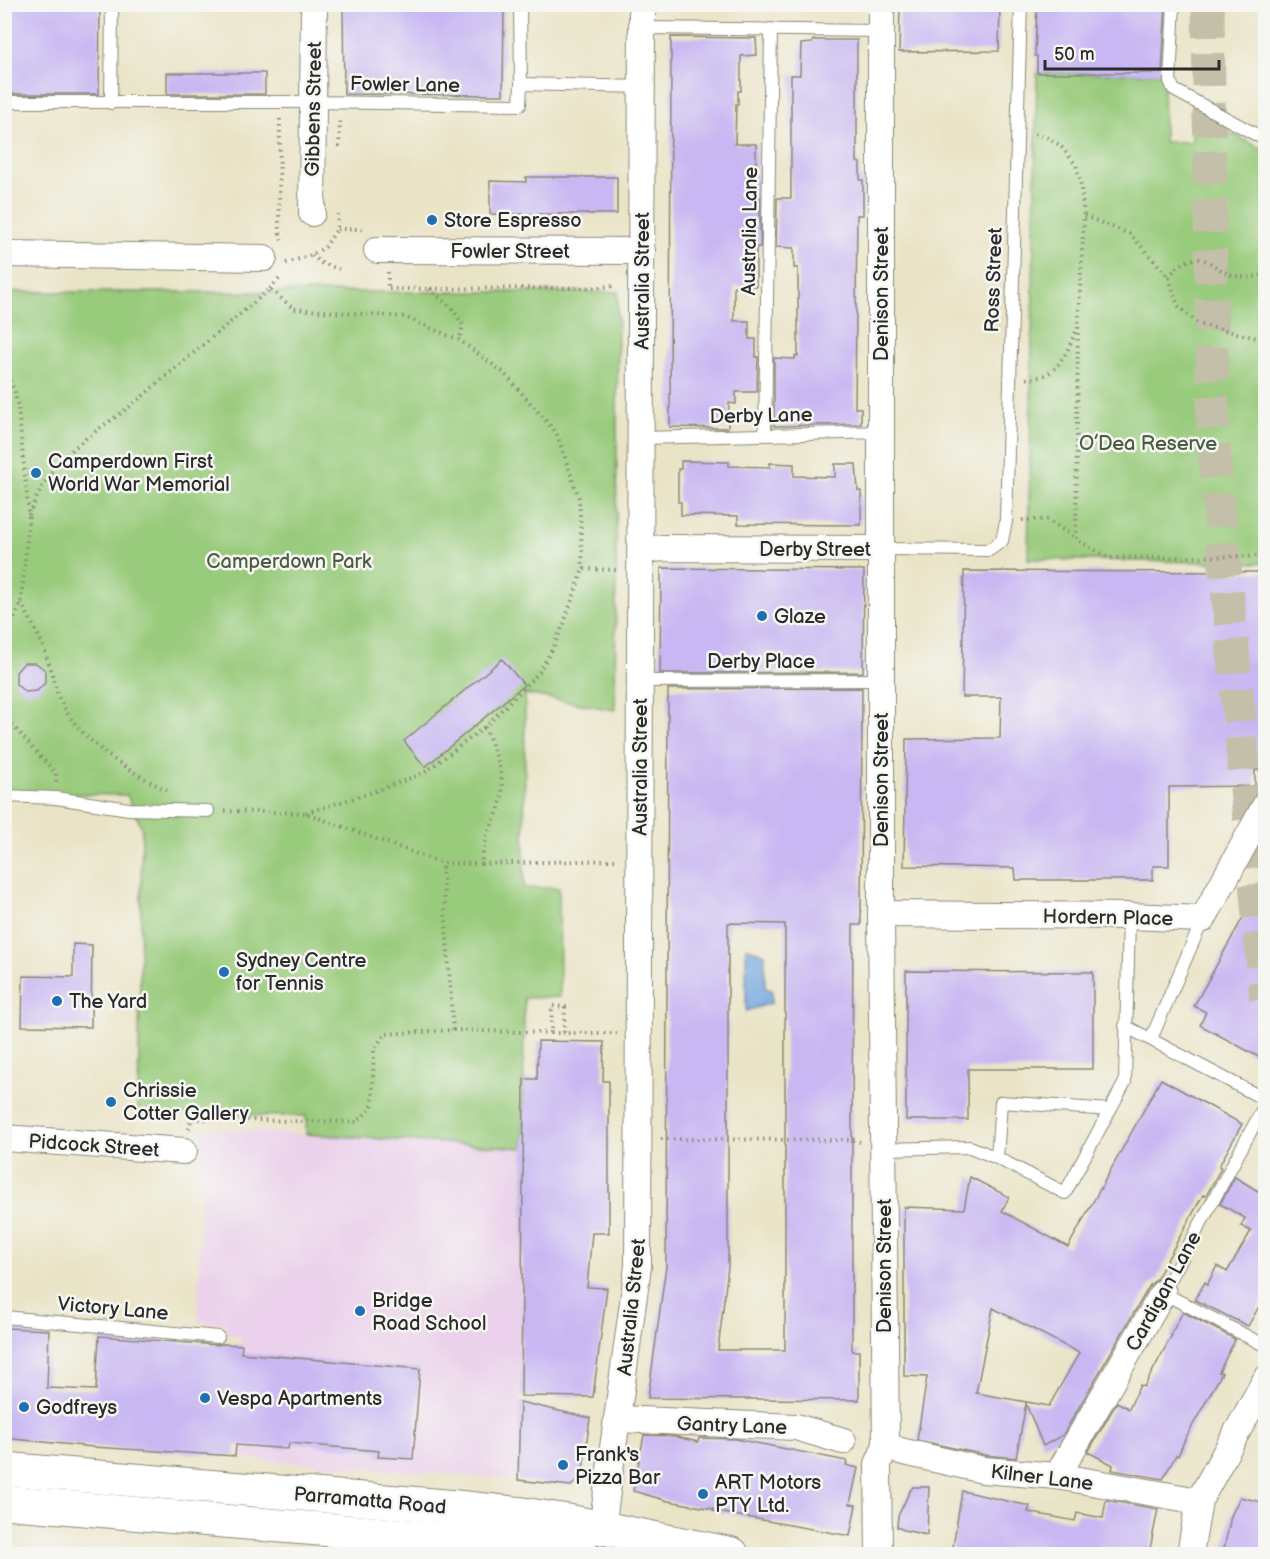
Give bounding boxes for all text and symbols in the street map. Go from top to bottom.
scale bar [1045,33,1219,71]
street label: Gibbens Street [301,41,327,177]
text: 50 m [1054,44,1095,65]
street label: Fowler Lane [350,72,460,98]
street label: Australia Lane [737,166,763,295]
place label: Store Espresso [444,209,582,233]
street label: Australia Street [631,212,655,350]
marker: Store Espresso [425,213,439,227]
street label: Denison Street [870,227,894,361]
street label: Ross Street [980,227,1008,333]
street label: Fowler Street [450,240,570,264]
street label: Derby Lane [709,403,813,429]
park label: O’Dea Reserve [1079,432,1217,456]
place label: Camperdown First World War Memorial [48,450,230,497]
marker: Camperdown First World War Memorial [29,466,43,480]
street label: Derby Street [759,538,871,562]
park label: Camperdown Park [206,550,372,574]
place label: Glaze [774,605,826,629]
marker: Glaze [755,609,769,623]
street label: Derby Place [707,650,815,674]
street label: Australia Street [629,698,653,836]
street label: Denison Street [870,713,894,847]
street label: Hordern Place [1042,905,1174,931]
place label: Sydney Centre for Tennis [236,949,366,996]
marker: Sydney Centre for Tennis [217,965,231,979]
place label: The Yard [69,990,147,1014]
marker: The Yard [50,994,64,1008]
place label: Chrissie Cotter Gallery [123,1079,249,1126]
marker: Chrissie Cotter Gallery [104,1095,118,1109]
street label: Pidcock Street [28,1129,160,1163]
street label: Denison Street [873,1199,897,1333]
street label: Cardigan Lane [1121,1227,1207,1356]
street label: Australia Street [613,1237,651,1377]
place label: Bridge Road School [372,1289,486,1336]
street label: Victory Lane [56,1292,170,1326]
marker: Bridge Road School [353,1304,367,1318]
place label: Vespa Apartments [217,1387,382,1411]
marker: Vespa Apartments [198,1391,212,1405]
place label: Godfreys [36,1396,117,1420]
marker: Godfreys [17,1400,31,1414]
street label: Gantry Lane [676,1412,788,1440]
place label: Frank's Pizza Bar [575,1443,661,1490]
marker: Frank's Pizza Bar [556,1458,570,1472]
street label: Kilner Lane [989,1460,1095,1496]
place label: ART Motors PTY Ltd. [715,1471,821,1518]
street label: Parramatta Road [293,1482,447,1520]
marker: ART Motors PTY Ltd. [696,1487,710,1501]

